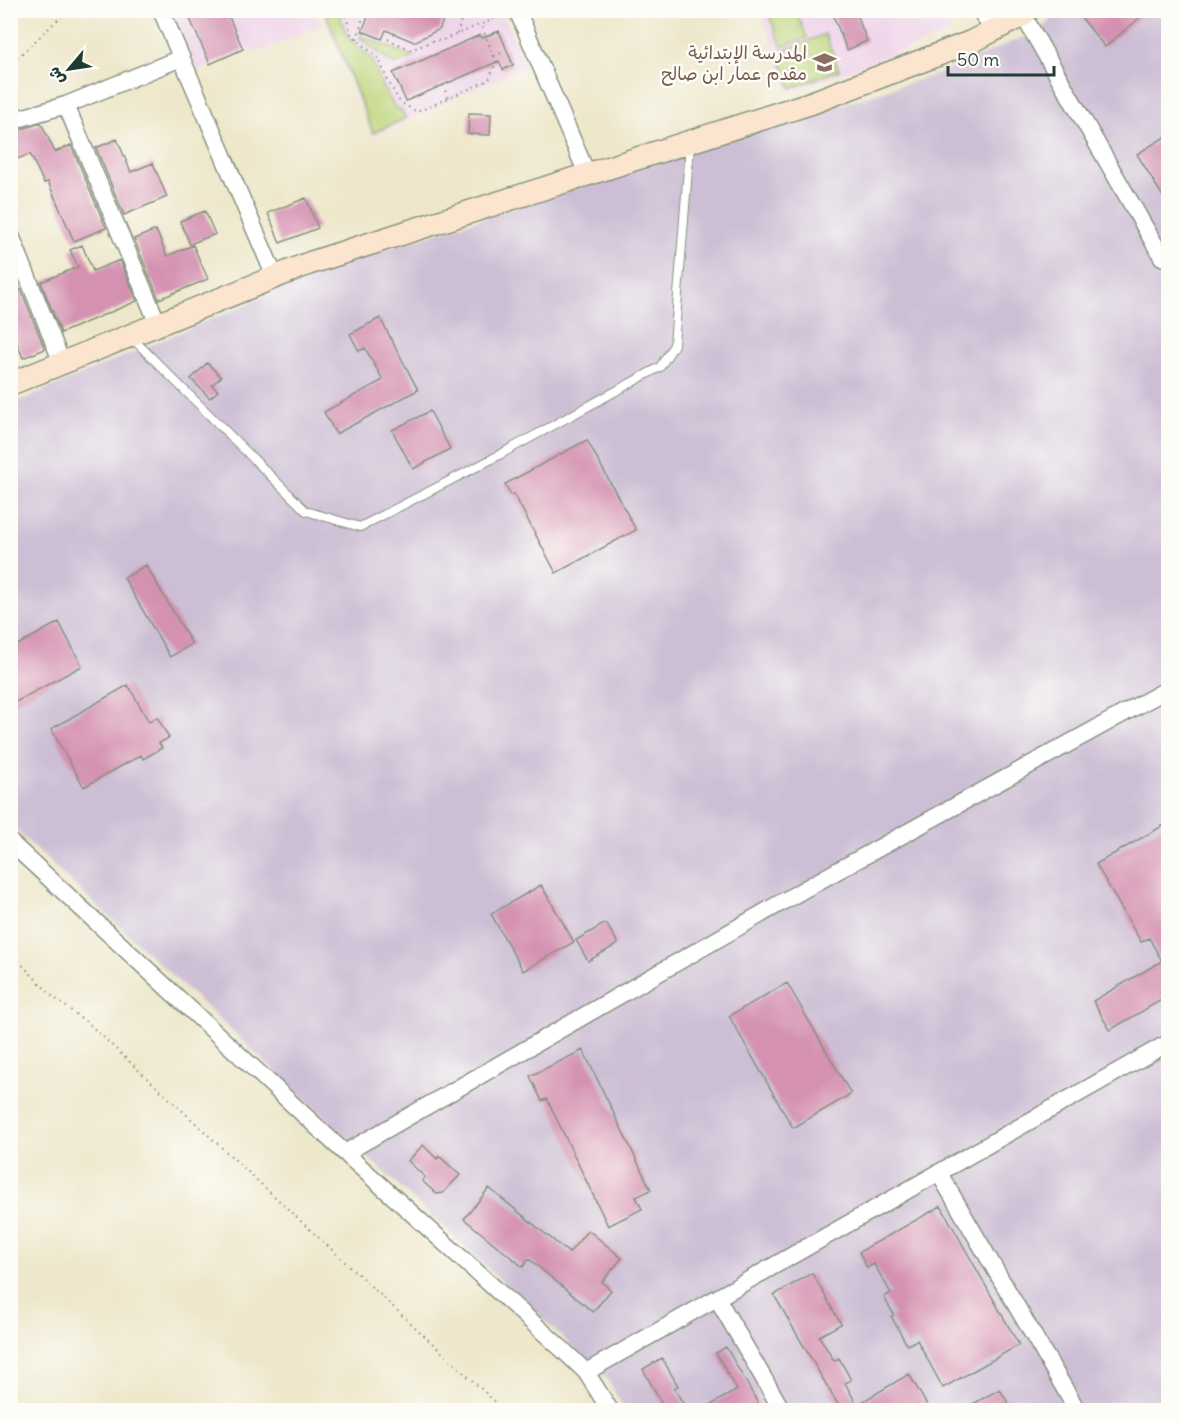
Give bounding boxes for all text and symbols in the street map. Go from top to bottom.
north arrow [39,39,99,99]
scale bar [948,39,1054,77]
place label: المدرسة الإبتدائية مقدم عمار ابن صالح [661,41,807,88]
text: 50 m [957,48,999,71]
school or university icon: المدرسة الإبتدائية مقدم عمار ابن صالح [812,49,838,75]
text: ش [43,64,69,89]

